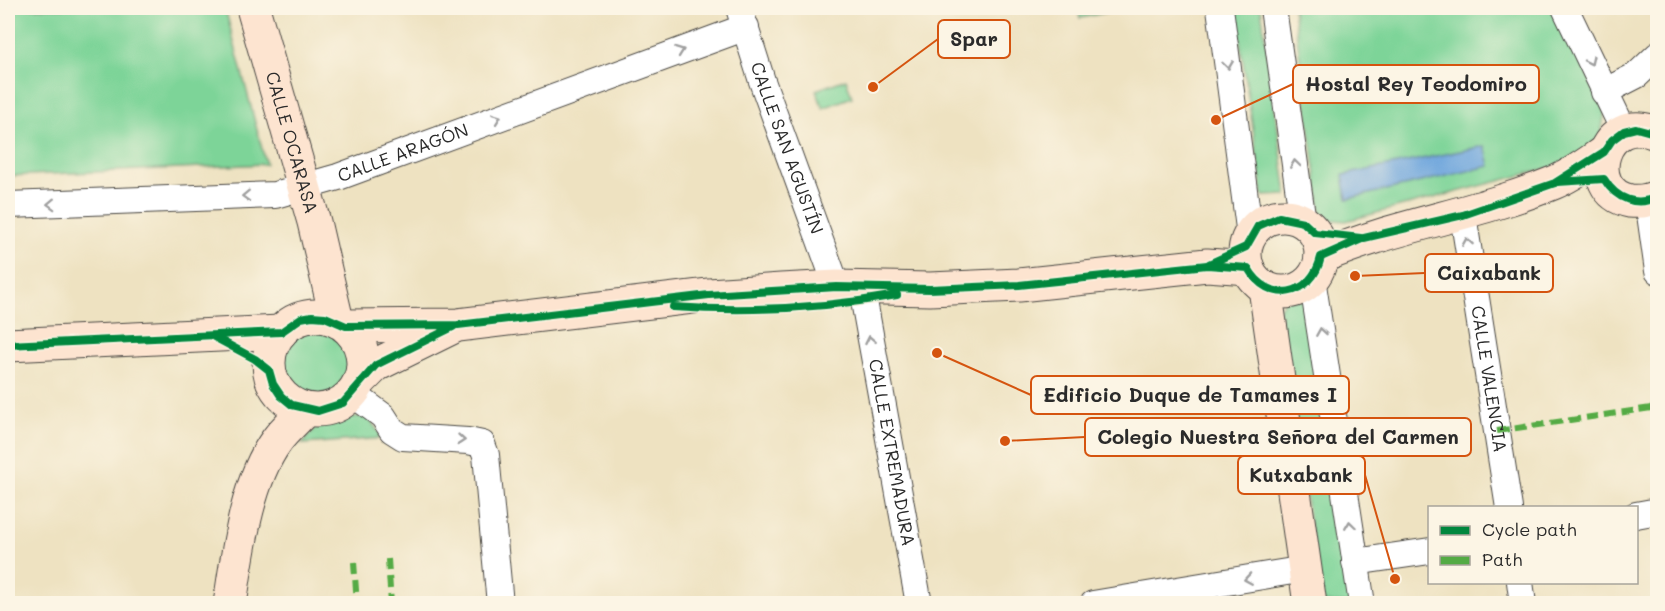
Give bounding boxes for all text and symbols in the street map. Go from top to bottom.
callout: Spar [938,20,1010,58]
text: Spar [950,25,998,51]
one-way arrow [674,45,685,58]
one-way arrow [1583,54,1595,65]
street label: CALLE SAN AGUSTÍN [746,59,830,237]
one-way arrow [1221,61,1234,70]
callout: Hostal Rey Teodomiro [1293,65,1539,103]
street label: CALLE OCARASA [261,69,324,216]
text: Hostal Rey Teodomiro [1305,70,1527,96]
one-way arrow [491,113,502,126]
street label: CALLE ARAGÓN [334,117,471,187]
one-way arrow [1290,159,1302,168]
one-way arrow [242,190,251,203]
one-way arrow [47,197,56,210]
one-way arrow [1462,238,1474,247]
callout: Caixabank [1425,254,1553,292]
text: Caixabank [1437,259,1541,285]
street label: CALLE VALENCIA [1466,304,1513,454]
one-way arrow [1316,327,1328,337]
one-way arrow [864,335,877,345]
street label: CALLE EXTREMADURA [864,357,921,548]
callout: Edificio Duque de Tamames I [1031,376,1349,414]
text: Edificio Duque de Tamames I [1043,381,1337,407]
callout: Colegio Nuestra Señora del Carmen [1085,418,1471,456]
text: Colegio Nuestra Señora del Carmen [1097,423,1459,449]
one-way arrow [457,434,466,447]
callout: Kutxabank [1238,456,1365,494]
text: Kutxabank [1249,461,1353,487]
legend [1428,506,1638,584]
text: Cycle path [1482,517,1577,541]
one-way arrow [1345,520,1357,529]
text: Path [1482,547,1522,571]
one-way arrow [1243,572,1252,584]

